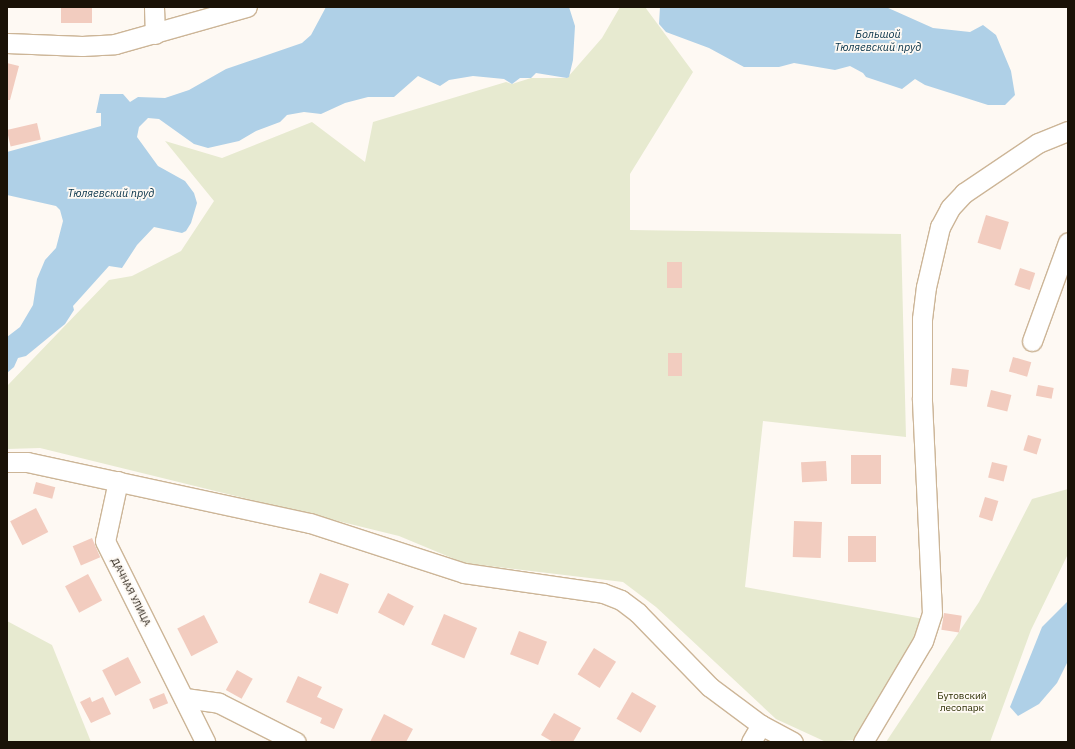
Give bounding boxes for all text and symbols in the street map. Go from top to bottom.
water label: Большой Тюляевский пруд [835,28,921,54]
water label: Тюляевский пруд [68,186,154,200]
street label: ДАЧНАЯ УЛИЦА [109,556,153,628]
park label: Бутовский лесопарк [937,689,987,712]

